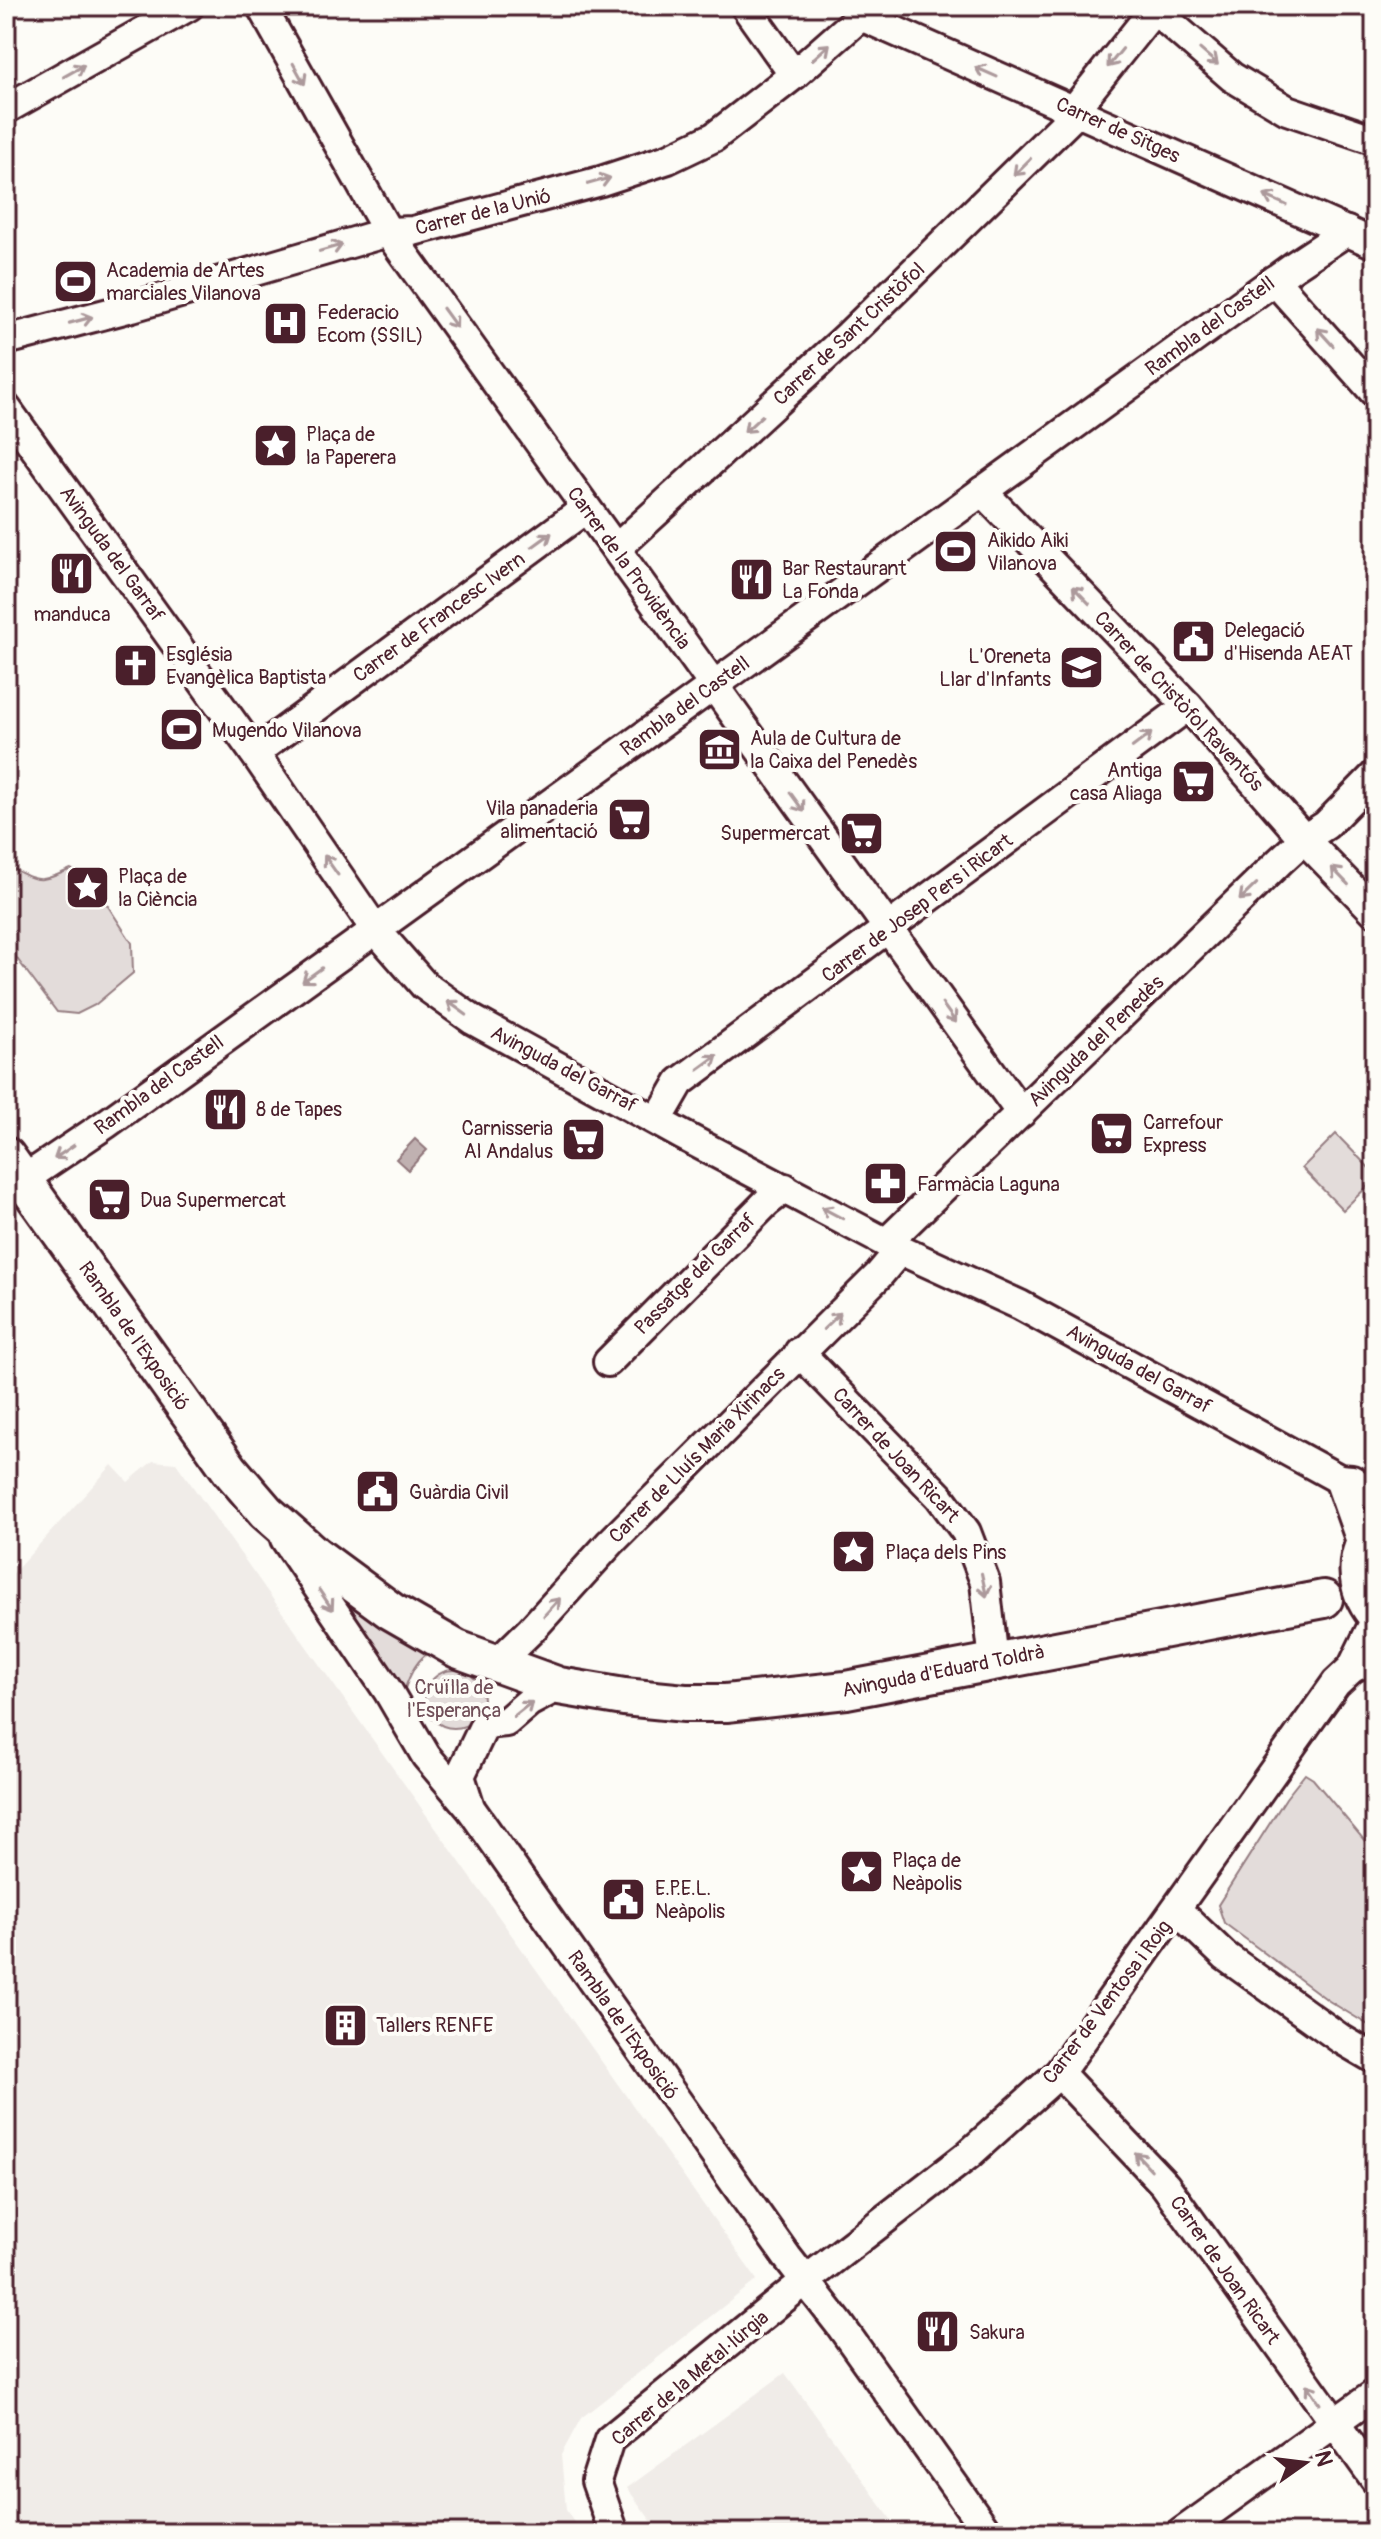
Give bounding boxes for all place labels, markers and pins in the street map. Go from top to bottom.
sports icon: Academia de Artes marciales Vilanova [51,257,99,305]
place label: Academia de Artes marciales Vilanova [106,258,264,306]
hospital icon: Federacio Ecom (SSIL) [262,299,310,347]
place label: Federacio Ecom (SSIL) [317,300,423,348]
place icon: Plaça de la Paperera [251,422,299,470]
place label: Plaça de la Paperera [306,422,396,470]
sports icon: Aikido Aiki Vilanova [932,527,980,575]
place label: Aikido Aiki Vilanova [987,528,1068,576]
restaurant icon: manduca [48,550,96,598]
restaurant icon: Bar Restaurant La Fonda [727,555,775,603]
place label: Bar Restaurant La Fonda [782,556,907,604]
place label: manduca [33,602,111,627]
public building icon: Delegació d'Hisenda AEAT [1169,618,1217,666]
place label: Delegació d'Hisenda AEAT [1224,618,1353,666]
church icon: Església Evangèlica Baptista [111,642,159,690]
place label: Església Evangèlica Baptista [166,642,326,690]
school or university icon: L'Oreneta Llar d'Infants [1058,643,1106,691]
place label: L'Oreneta Llar d'Infants [939,644,1051,692]
sports icon: Mugendo Vilanova [157,706,205,754]
place label: Mugendo Vilanova [212,718,362,743]
museum icon: Aula de Cultura de la Caixa del Penedès [695,726,743,774]
place label: Aula de Cultura de la Caixa del Penedès [750,726,917,774]
place label: Antiga casa Aliaga [1070,758,1162,806]
supermarket icon: Antiga casa Aliaga [1169,758,1217,806]
place label: Vila panaderia alimentació [485,796,598,844]
supermarket icon: Vila panaderia alimentació [605,796,653,844]
supermarket icon: Supermercat [837,809,885,857]
place label: Supermercat [720,821,831,846]
place icon: Plaça de la Ciència [63,864,111,912]
place label: Plaça de la Ciència [118,864,197,912]
restaurant icon: 8 de Tapes [201,1085,249,1133]
place label: 8 de Tapes [256,1097,342,1122]
supermarket icon: Carrefour Express [1088,1109,1136,1157]
place label: Carrefour Express [1143,1110,1223,1158]
place label: Carnisseria Al Andalus [462,1116,553,1164]
supermarket icon: Carnisseria Al Andalus [560,1116,608,1164]
pharmacy icon: Farmàcia Laguna [862,1160,910,1208]
place label: Farmàcia Laguna [917,1172,1060,1197]
supermarket icon: Dua Supermercat [85,1176,133,1224]
place label: Dua Supermercat [140,1188,287,1213]
public building icon: Guàrdia Civil [354,1468,402,1516]
place label: Guàrdia Civil [409,1480,509,1505]
place icon: Plaça dels Pins [830,1528,878,1576]
place label: Plaça dels Pins [885,1540,1006,1565]
place icon: Plaça de Neàpolis [837,1847,885,1895]
place label: Plaça de Neàpolis [892,1848,962,1896]
public building icon: E.P.E.L. Neàpolis [600,1875,648,1923]
place label: E.P.E.L. Neàpolis [655,1876,725,1924]
building icon: Tallers RENFE [321,2001,369,2049]
place label: Tallers RENFE [376,2013,493,2038]
restaurant icon: Sakura [914,2308,962,2356]
place label: Sakura [969,2320,1025,2345]

